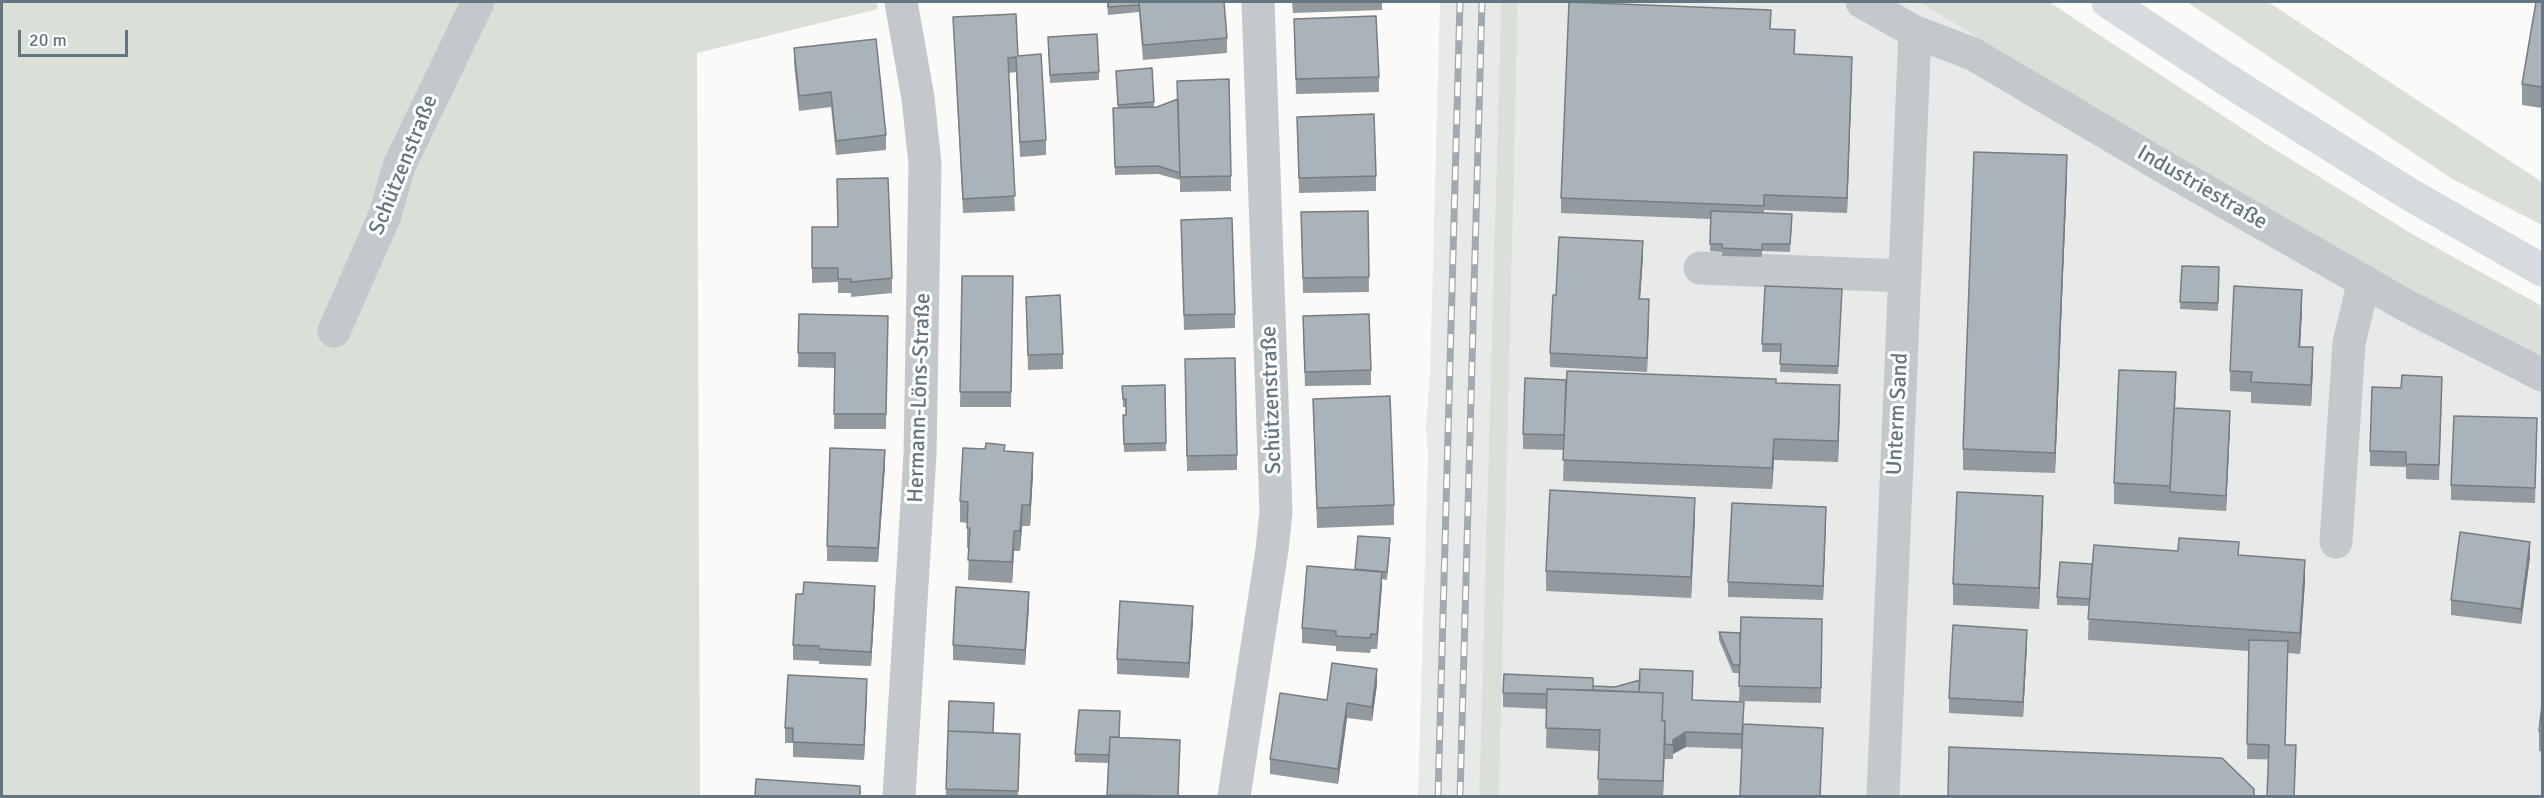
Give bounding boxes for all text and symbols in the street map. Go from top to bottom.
scale bar [21,18,130,56]
text: 20 m [29,29,67,51]
street label: Schützenstraße [364,91,444,239]
street label: Industriestraße [2132,140,2272,236]
street label: Hermann-Löns-Straße [903,293,937,503]
street label: Schützenstraße [1256,325,1288,475]
street label: Unterm Sand [1882,352,1914,476]

